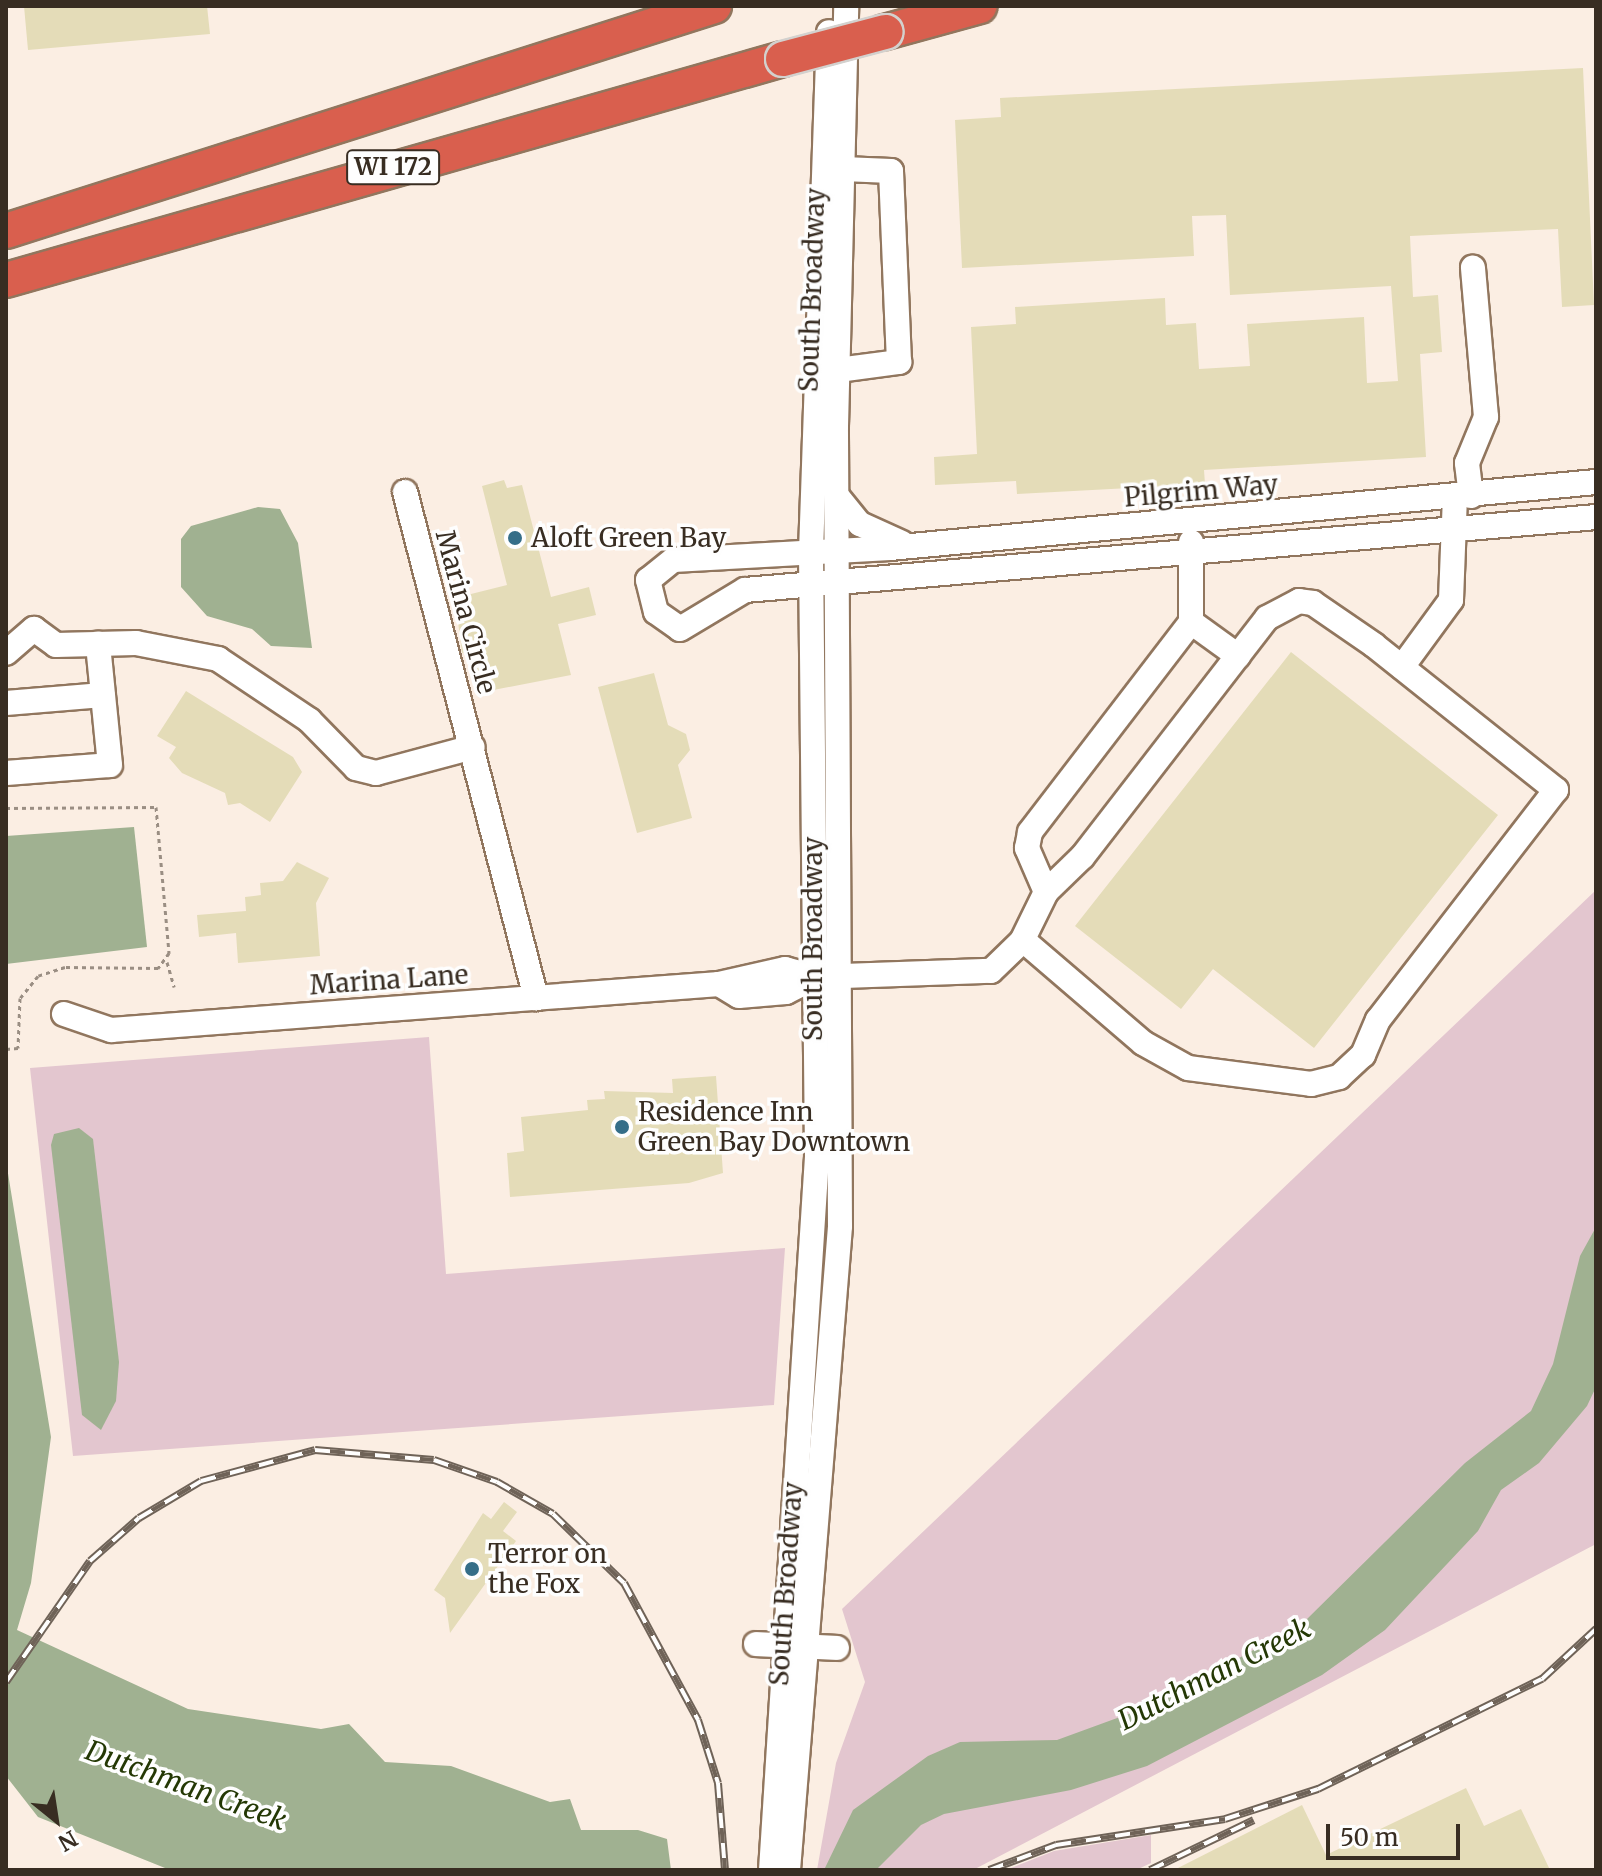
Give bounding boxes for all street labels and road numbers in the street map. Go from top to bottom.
road number: WI 172 [345,147,441,187]
street label: South Broadway [793,187,831,393]
street label: Pilgrim Way [1123,469,1279,513]
street label: Marina Circle [429,527,503,697]
street label: South Broadway [797,837,829,1041]
street label: Marina Lane [309,959,469,1001]
street label: South Broadway [763,1481,809,1687]

